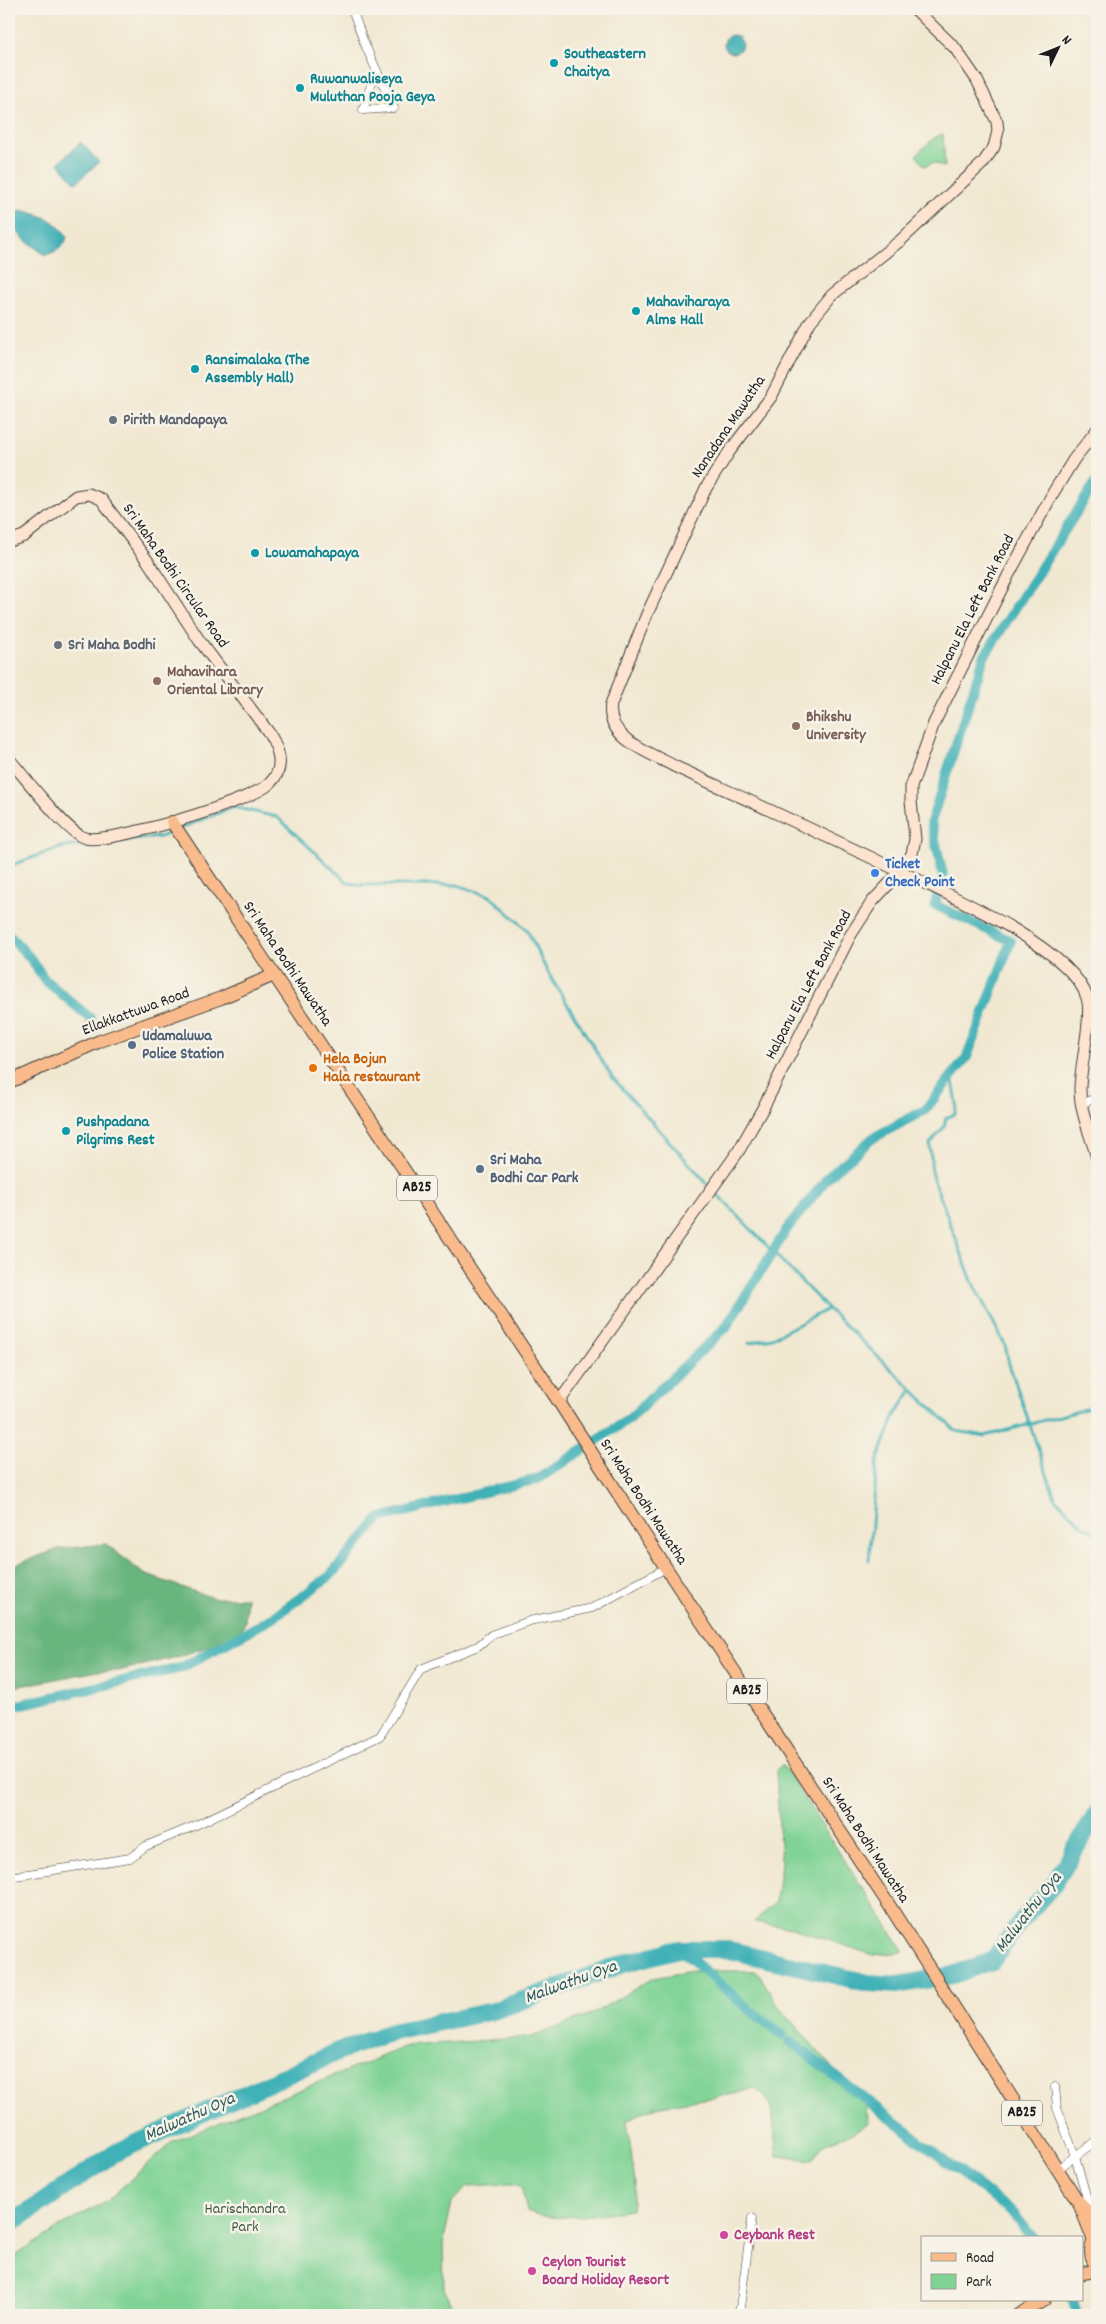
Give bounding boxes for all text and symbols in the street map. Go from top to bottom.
north arrow [1034,22,1084,72]
text: N [1056,31,1076,50]
place label: Southeastern Chaitya [564,43,646,84]
marker: Southeastern Chaitya [548,57,560,69]
place label: Ruwanwaliseya Muluthan Pooja Geya [310,68,436,109]
marker: Ruwanwaliseya Muluthan Pooja Geya [294,82,306,94]
place label: Mahaviharaya Alms Hall [646,291,731,332]
marker: Mahaviharaya Alms Hall [630,305,642,317]
place label: Ransimalaka (The Assembly Hall) [205,349,310,390]
marker: Ransimalaka (The Assembly Hall) [189,363,201,375]
street label: Nanadana Mawatha [686,371,772,483]
place label: Pirith Mandapaya [123,409,229,432]
marker: Pirith Mandapaya [107,414,119,426]
street label: Sri Maha Bodhi Circular Road [116,499,234,653]
street label: Halpanu Ela Left Bank Road [925,531,1021,689]
place label: Lowamahapaya [265,542,360,565]
marker: Lowamahapaya [249,547,261,559]
place label: Sri Maha Bodhi [68,634,155,657]
marker: Sri Maha Bodhi [52,639,64,651]
place label: Mahavihara Oriental Library [167,661,264,702]
marker: Mahavihara Oriental Library [151,675,163,687]
place label: Bhikshu University [806,706,867,747]
marker: Bhikshu University [790,720,802,732]
place label: Ticket Check Point [885,853,955,894]
marker: Ticket Check Point [869,867,881,879]
street label: Sri Maha Bodhi Mawatha [237,897,338,1032]
street label: Halpanu Ela Left Bank Road [760,906,858,1064]
street label: Ellakkattuwa Road [79,982,193,1042]
place label: Udamaluwa Police Station [142,1025,224,1066]
marker: Udamaluwa Police Station [126,1039,138,1051]
place label: Hela Bojun Hala restaurant [323,1048,421,1089]
marker: Hela Bojun Hala restaurant [307,1062,319,1074]
place label: Pushpadana Pilgrims Rest [76,1111,155,1152]
marker: Pushpadana Pilgrims Rest [60,1125,72,1137]
place label: Sri Maha Bodhi Car Park [490,1149,579,1190]
marker: Sri Maha Bodhi Car Park [474,1163,486,1175]
road number: AB25 [397,1176,437,1200]
street label: Sri Maha Bodhi Mawatha [593,1434,693,1570]
road number: AB25 [727,1678,767,1704]
street label: Sri Maha Bodhi Mawatha [815,1772,915,1908]
water label: Malwathu Oya [990,1866,1069,1959]
water label: Malwathu Oya [522,1954,622,2011]
water label: Malwathu Oya [141,2086,240,2149]
road number: AB25 [1002,2100,1042,2126]
park label: Harischandra Park [205,2198,286,2239]
place label: Ceybank Rest [734,2224,815,2247]
marker: Ceybank Rest [718,2229,730,2241]
legend [921,2236,1084,2302]
text: Road [966,2248,994,2270]
place label: Ceylon Tourist Board Holiday Resort [542,2251,669,2292]
marker: Ceylon Tourist Board Holiday Resort [526,2265,538,2277]
text: Park [966,2272,992,2294]

